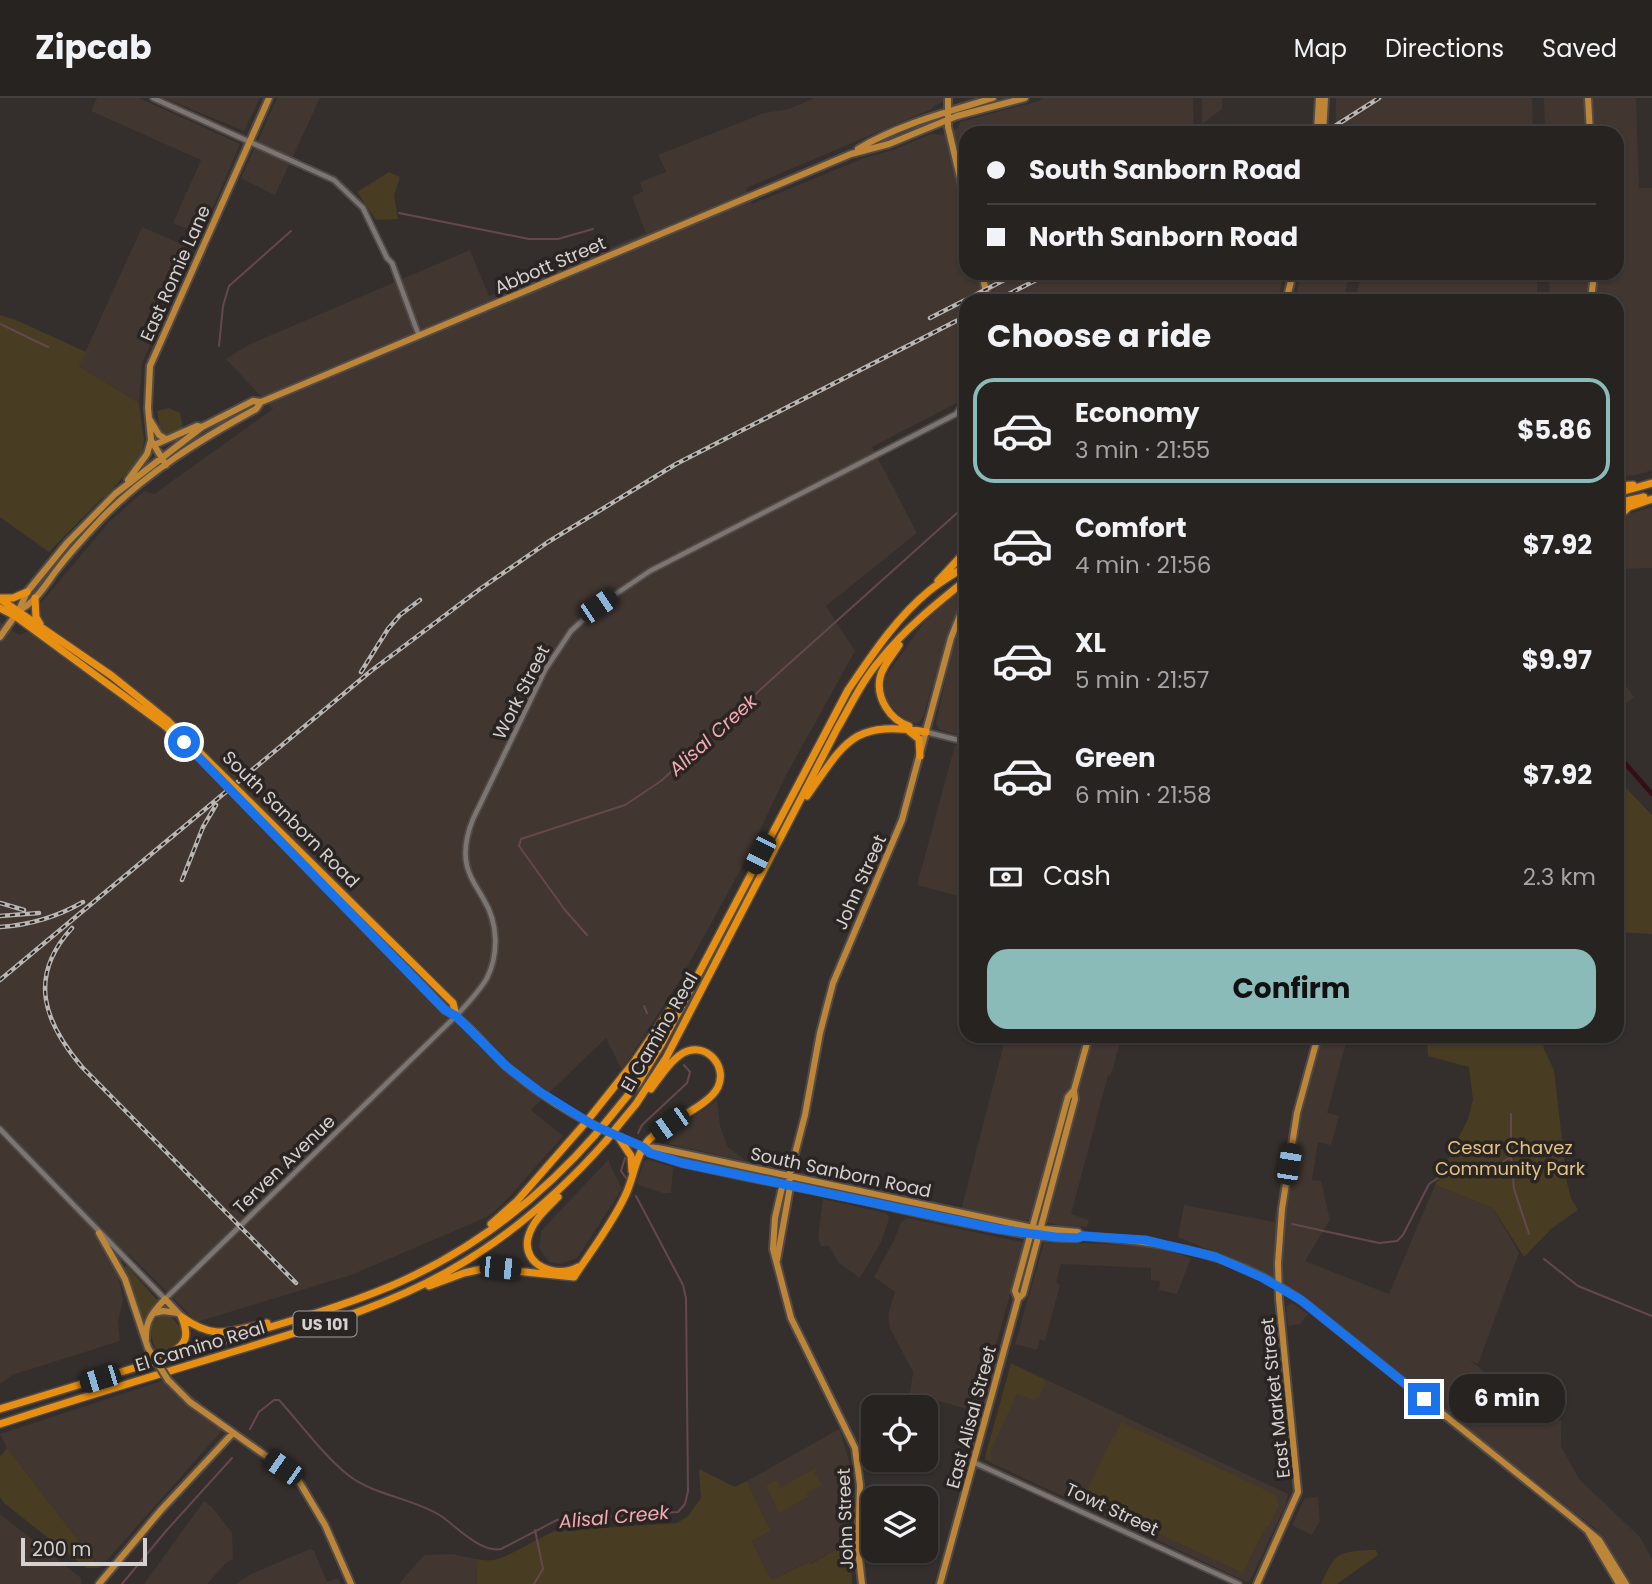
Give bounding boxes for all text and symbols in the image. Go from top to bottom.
text: Zipcab [35,24,152,71]
text: Map [1294,32,1347,65]
text: Directions [1385,32,1504,65]
text: Saved [1542,32,1617,65]
text: South Sanborn Road [1029,152,1301,188]
street label: East Romie Lane [134,201,216,345]
text: North Sanborn Road [1029,219,1298,255]
street label: Abbott Street [491,230,609,300]
text: Choose a ride [987,313,1211,358]
text: Economy [1075,395,1199,431]
icon: car [991,399,1054,462]
text: $5.86 [1517,412,1592,448]
text: 3 min · 21:55 [1075,434,1210,466]
text: Comfort [1075,510,1187,546]
icon: car [991,514,1054,577]
text: $7.92 [1523,527,1592,563]
text: 4 min · 21:56 [1075,549,1211,581]
car [575,586,622,626]
text: XL [1075,625,1106,661]
icon: car [991,629,1054,692]
street label: Work Street [487,641,555,743]
text: $9.97 [1522,642,1592,678]
text: 5 min · 21:57 [1075,664,1209,696]
water label: Alisal Creek [662,687,764,783]
route start [168,726,200,758]
text: Green [1075,740,1156,776]
icon: car [991,744,1054,807]
street label: South Sanborn Road [217,745,365,893]
text: $7.92 [1523,757,1592,793]
text: 6 min · 21:58 [1075,779,1211,811]
car [742,831,779,877]
street label: John Street [828,831,892,933]
icon: cash [987,858,1025,896]
text: Cash [1043,858,1111,894]
text: 2.3 km [1523,861,1596,893]
button: Confirm [987,949,1596,1029]
street label: El Camino Real [615,968,703,1096]
car [647,1103,694,1145]
street label: Terven Avenue [228,1109,340,1219]
park label: Cesar Chavez Community Park [1435,1135,1586,1181]
street label: South Sanborn Road [748,1141,934,1203]
car [1276,1142,1303,1186]
car [479,1255,522,1281]
road number: US 101 [294,1312,356,1336]
street label: El Camino Real [132,1314,268,1378]
street label: East Market Street [1254,1317,1296,1479]
street label: East Alisal Street [940,1343,1002,1491]
car [77,1363,124,1395]
callout: 6 min [1448,1374,1564,1424]
text: 6 min [1474,1382,1540,1414]
route end [1408,1383,1440,1415]
map controls [861,1395,938,1563]
button: locate [861,1395,938,1472]
car [260,1447,307,1489]
street label: John Street [831,1468,859,1570]
street label: Towt Street [1061,1477,1163,1541]
button: layers [861,1486,938,1563]
water label: Alisal Creek [557,1499,671,1535]
scale bar [21,1535,147,1567]
text: 200 m [32,1536,91,1563]

